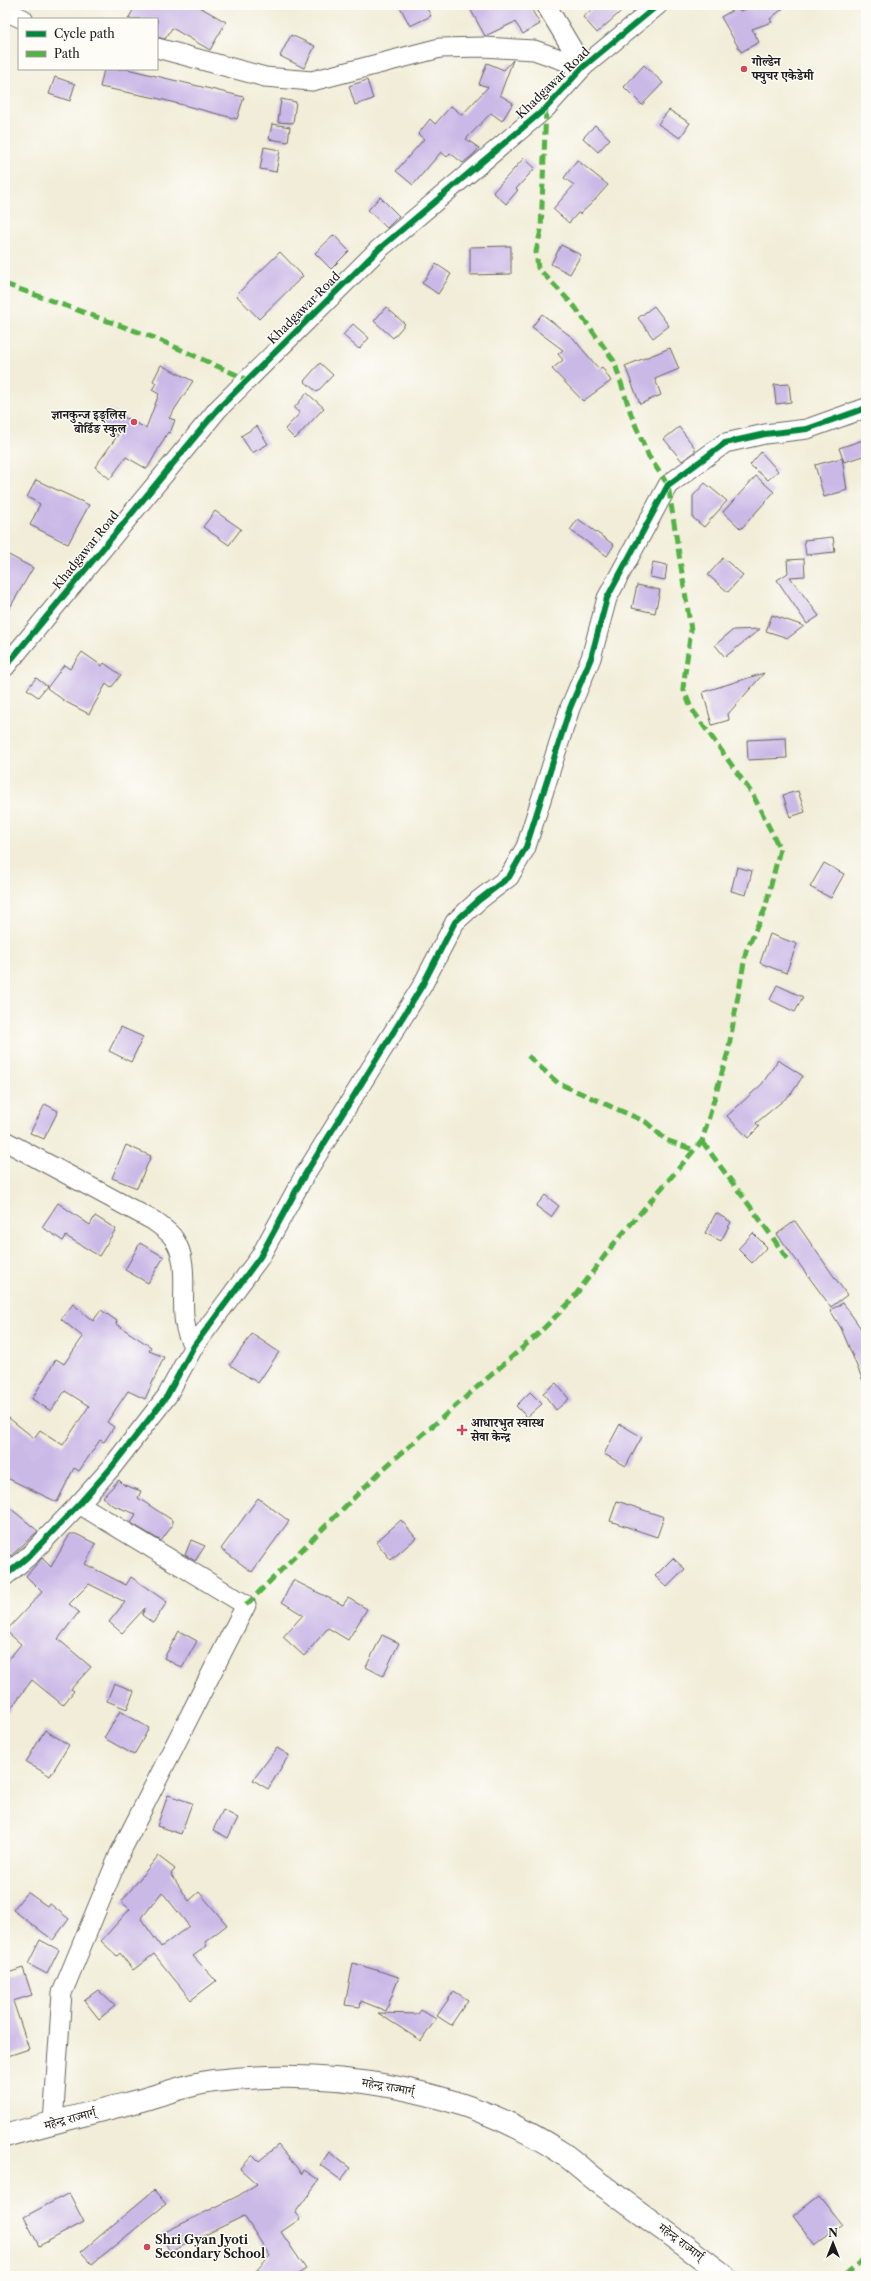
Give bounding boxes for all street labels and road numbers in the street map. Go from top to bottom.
street label: Khadgawar Road [513,43,593,122]
street label: Khadgawar Road [264,268,344,347]
street label: Khadgawar Road [49,507,122,592]
street label: महेन्द्र राज्मार्ग् [359,2074,417,2100]
street label: महेन्द्र राज्मार्ग् [41,2104,100,2134]
street label: महेन्द्र राज्मार्ग् [654,2219,709,2266]

